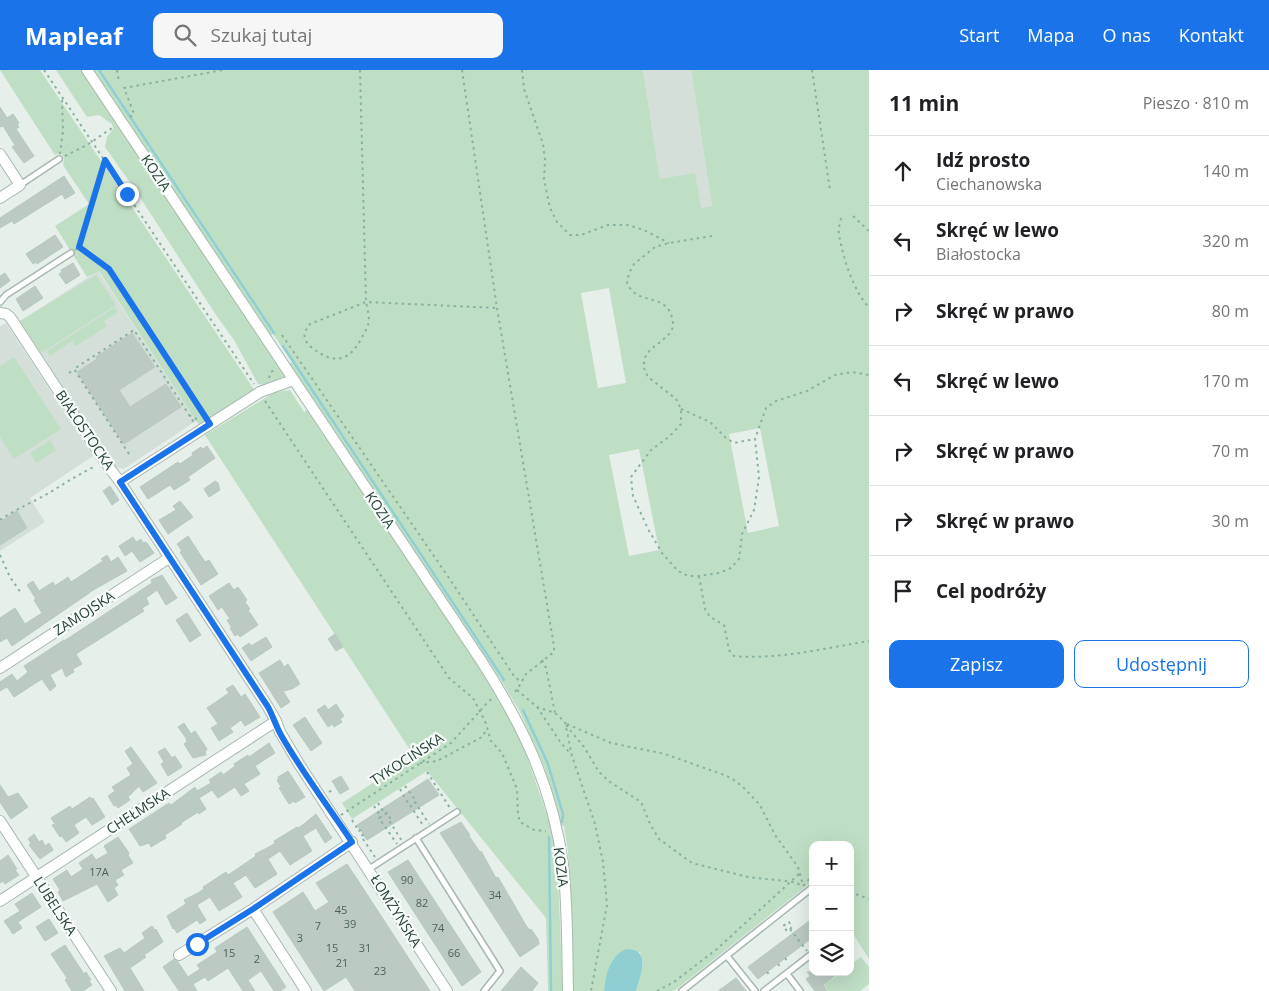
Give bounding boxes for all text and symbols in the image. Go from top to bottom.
search box [153,13,503,58]
text: Mapleaf [25,19,123,52]
icon: search [171,21,199,49]
text: Szukaj tutaj [211,22,312,48]
text: Start [959,23,999,47]
text: Mapa [1027,23,1075,47]
text: O nas [1103,23,1151,47]
text: Kontakt [1179,23,1244,47]
text: 11 min [889,89,959,117]
text: Pieszo · 810 m [1143,92,1249,114]
text: Idź prosto [936,147,1030,173]
street label: KOZIA [137,151,176,195]
icon: ahead [889,157,917,185]
text: 140 m [1203,160,1249,182]
text: Ciechanowska [936,173,1042,195]
route end [116,183,139,206]
text: Skręć w lewo [936,217,1059,243]
icon: left [889,227,917,255]
text: 320 m [1203,230,1249,252]
text: Białostocka [936,243,1021,265]
icon: right [889,297,917,325]
text: Skręć w prawo [936,298,1074,324]
text: 80 m [1212,300,1249,322]
icon: left [889,367,917,395]
text: Skręć w lewo [936,368,1059,394]
text: 170 m [1203,370,1249,392]
street label: BIAŁOSTOCKA [52,386,119,474]
icon: right [889,437,917,465]
text: Skręć w prawo [936,438,1074,464]
text: 70 m [1212,440,1249,462]
street label: KOZIA [361,488,400,532]
icon: right [889,507,917,535]
text: Skręć w prawo [936,508,1074,534]
text: 30 m [1212,510,1249,532]
icon: arrive [889,577,917,605]
text: Cel podróży [936,578,1046,604]
street label: ZAMOJSKA [50,586,118,639]
button: Zapisz [889,640,1064,688]
button: Udostępnij [1074,640,1249,688]
street label: TYKOCIŃSKA [367,728,447,789]
street label: CHEŁMSKA [102,783,173,838]
map controls [809,841,854,976]
button: + [809,841,854,886]
street label: KOZIA [550,846,573,888]
house number: 17A [89,864,109,879]
street label: ŁOMŻYŃSKA [367,871,426,951]
house number: 90 [401,872,413,887]
street label: LUBELSKA [29,873,82,939]
button: − [809,886,854,931]
house number: 34 [489,887,502,902]
house number: 82 [416,895,428,910]
house number: 45 [335,902,347,917]
house number: 39 [344,916,356,931]
house number: 7 [315,918,321,933]
house number: 74 [432,920,445,935]
house number: 3 [297,930,303,945]
button: layers [809,931,854,976]
route start [186,933,209,956]
house number: 15 [326,940,338,955]
house number: 31 [359,940,371,955]
house number: 15 [223,945,235,960]
house number: 66 [448,945,460,960]
house number: 2 [254,951,260,966]
house number: 21 [336,955,348,970]
house number: 23 [374,963,386,978]

